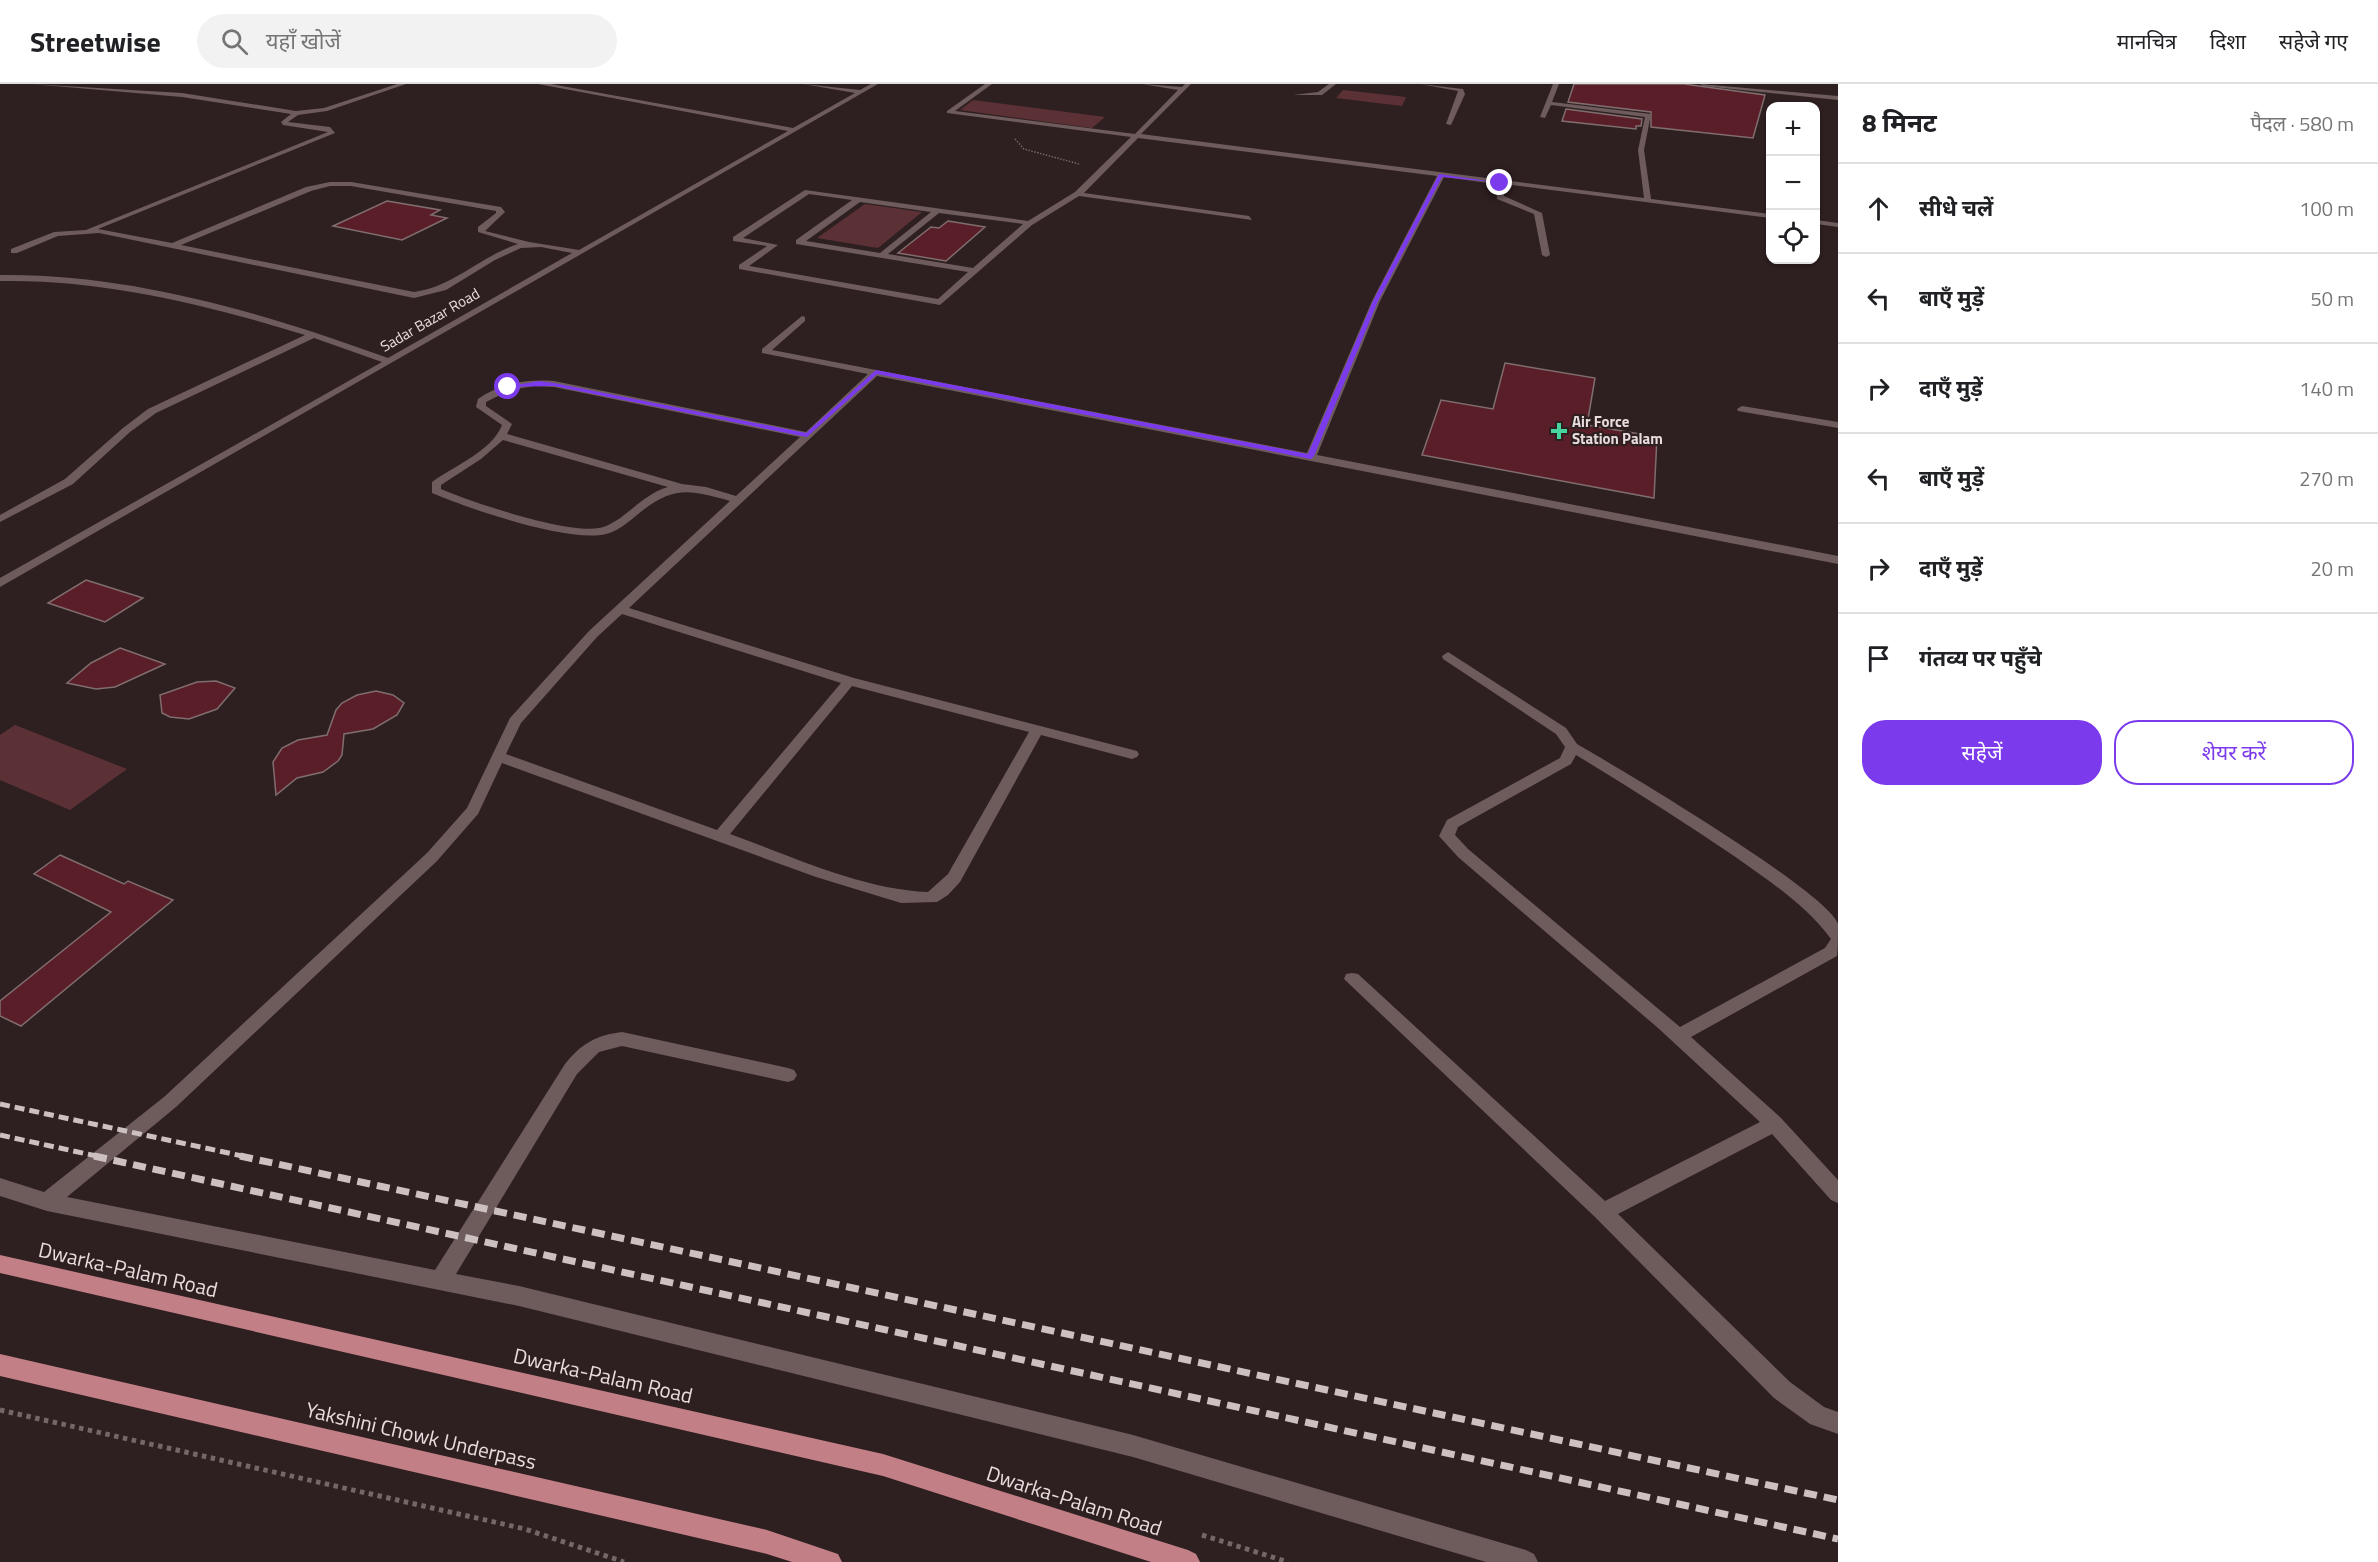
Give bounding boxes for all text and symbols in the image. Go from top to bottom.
search box [197,14,617,68]
text: Streetwise [30,20,161,63]
text: यहाँ खोजें [266,24,341,58]
icon: search [218,25,251,58]
text: मानचित्र [2117,25,2177,57]
text: दिशा [2210,25,2246,57]
text: सहेजे गए [2279,25,2348,57]
map controls [1766,102,1820,264]
button: + [1766,102,1820,156]
text: 8 मिनट [1862,103,1937,142]
text: पैदल · 580 m [2251,108,2354,139]
button: − [1766,156,1820,210]
route end [1486,169,1512,195]
text: सीधे चलें [1919,191,1993,225]
icon: ahead [1862,192,1895,225]
text: 100 m [2299,193,2354,224]
button: locate [1766,210,1820,264]
text: बाएँ मुड़ें [1919,281,1984,315]
street label: Sadar Bazar Road [376,282,484,357]
icon: left [1862,282,1895,315]
text: 50 m [2310,283,2354,314]
text: दाएँ मुड़ें [1919,371,1983,405]
icon: right [1862,372,1895,405]
route start [494,373,520,399]
text: 140 m [2299,373,2354,404]
place label: Air Force Station Palam [1572,410,1663,450]
marker: Air Force Station Palam [1550,422,1568,440]
text: बाएँ मुड़ें [1919,461,1984,495]
icon: left [1862,462,1895,495]
text: 270 m [2299,463,2354,494]
text: दाएँ मुड़ें [1919,551,1983,585]
icon: right [1862,552,1895,585]
text: 20 m [2310,553,2354,584]
text: गंतव्य पर पहुँचे [1919,641,2042,675]
icon: arrive [1862,642,1895,675]
button: सहेजें [1862,720,2102,785]
button: शेयर करें [2114,720,2354,785]
street label: Dwarka-Palam Road [36,1233,221,1305]
street label: Dwarka-Palam Road [511,1339,696,1411]
street label: Yakshini Chowk Underpass [303,1393,540,1477]
street label: Dwarka-Palam Road [982,1457,1166,1544]

